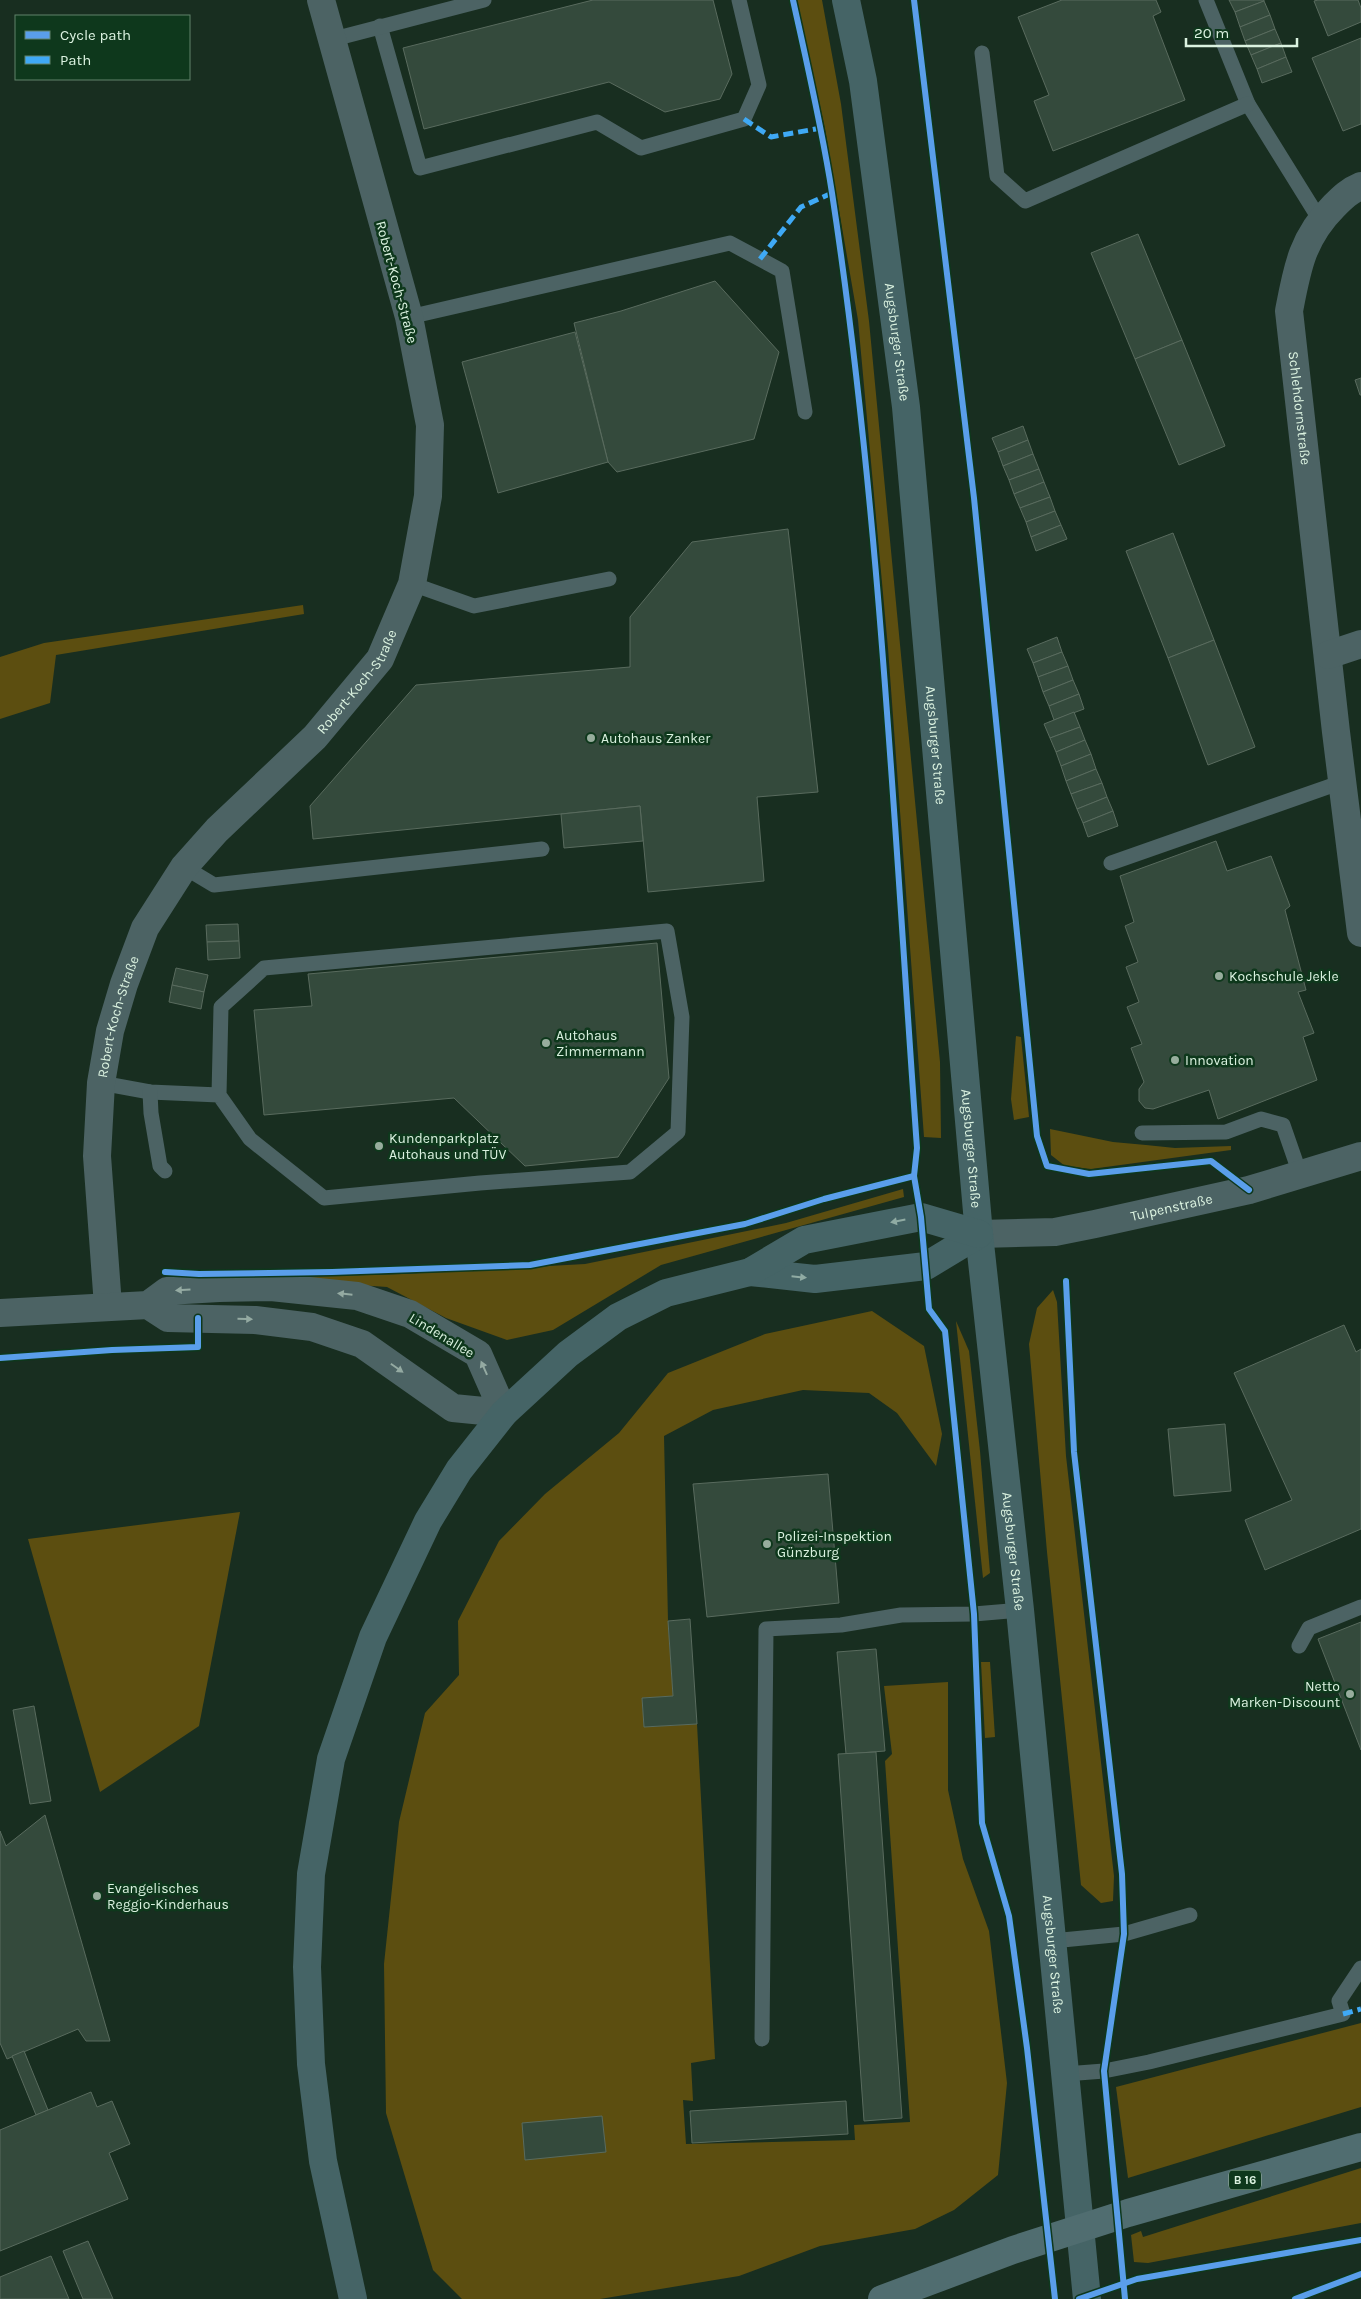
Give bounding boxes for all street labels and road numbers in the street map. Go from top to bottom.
street label: Robert-Koch-Straße [372,219,421,345]
street label: Augsburger Straße [881,282,913,402]
street label: Schlehdornstraße [1285,350,1314,466]
street label: Robert-Koch-Straße [313,627,401,738]
street label: Augsburger Straße [922,685,949,805]
street label: Robert-Koch-Straße [94,953,143,1079]
street label: Augsburger Straße [957,1088,985,1209]
street label: Tulpenstraße [1129,1190,1214,1225]
street label: Lindenallee [406,1309,477,1362]
street label: Augsburger Straße [998,1491,1028,1612]
street label: Augsburger Straße [1039,1894,1067,2015]
road number: B 16 [1229,2170,1261,2190]

